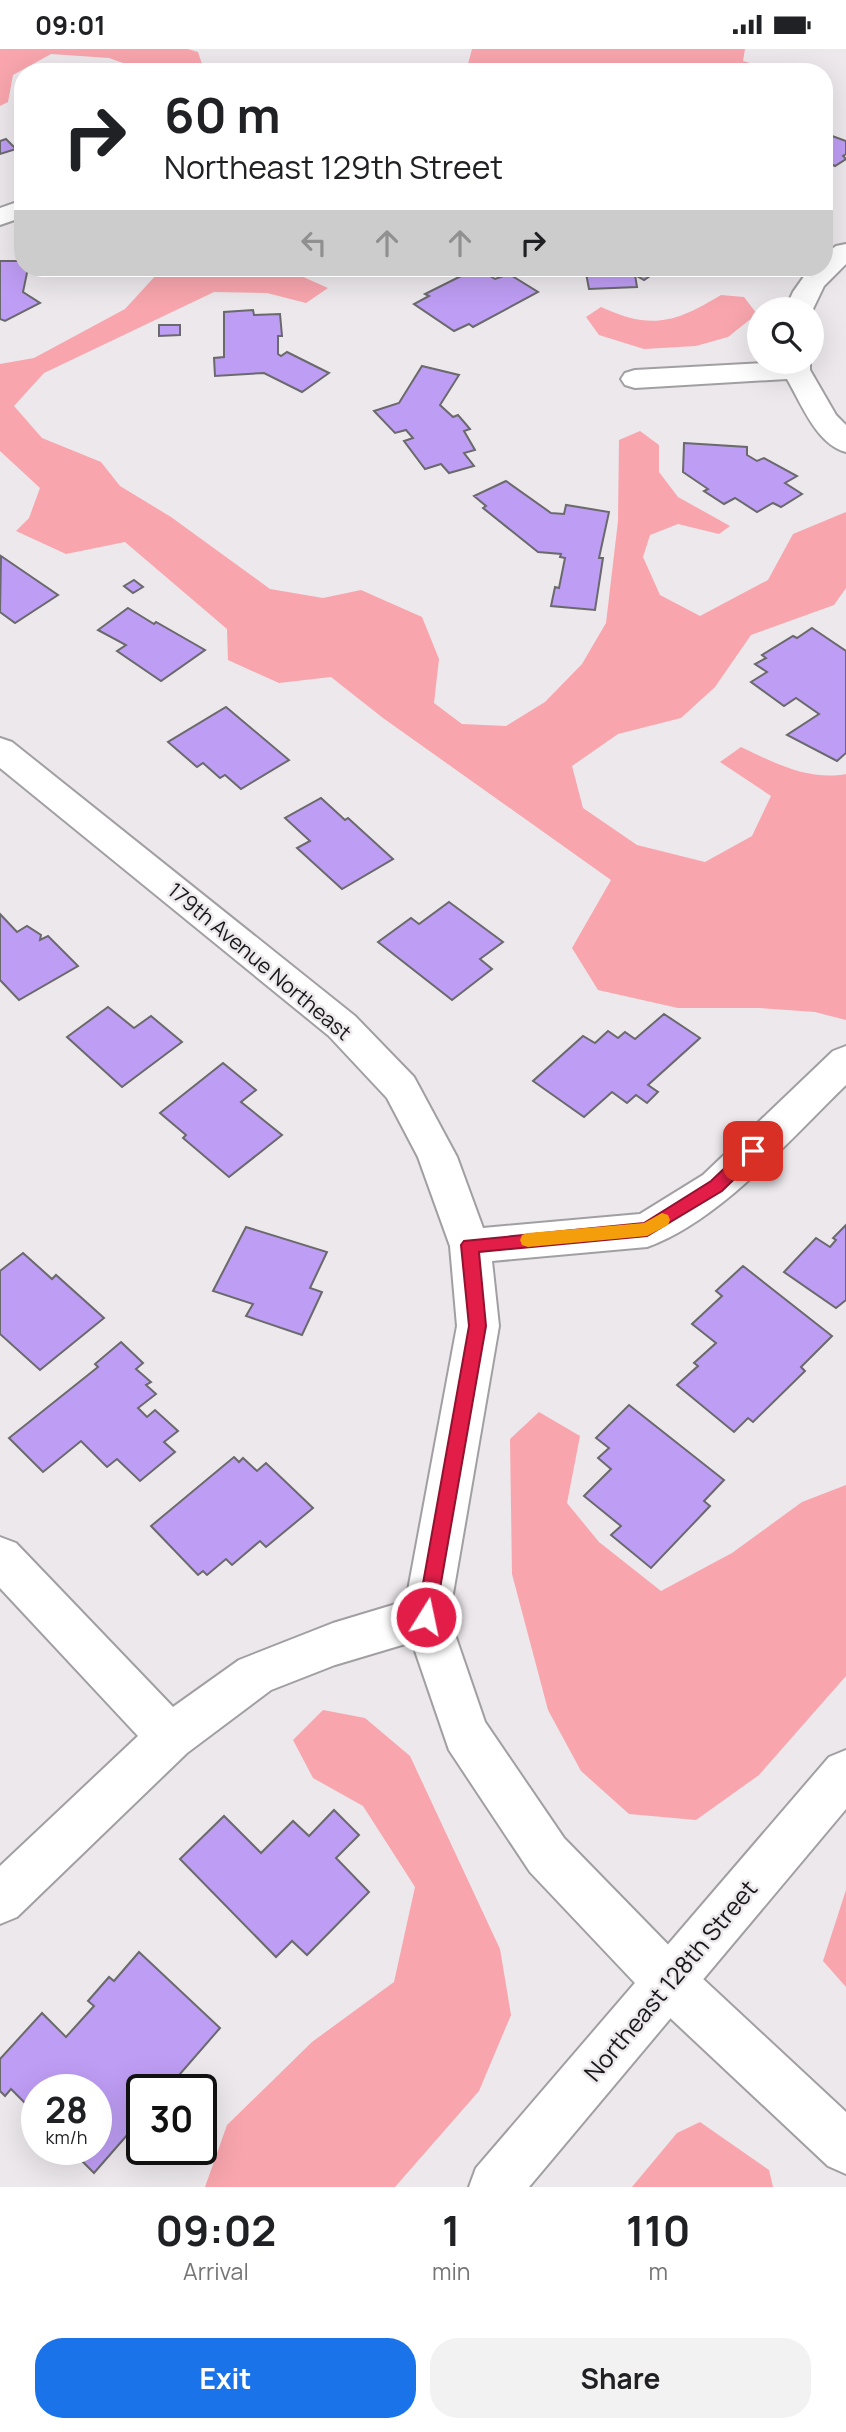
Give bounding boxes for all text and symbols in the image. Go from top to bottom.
text: 09:01 [35,7,106,43]
text: 60 m [164,81,281,148]
icon: right [49,91,140,182]
text: Northeast 129th Street [164,145,503,189]
icon: left [295,224,333,262]
icon: ahead [368,224,406,262]
icon: ahead [441,224,479,262]
icon: right [514,224,552,262]
map controls [747,297,824,374]
button: search [747,297,824,374]
street label: 179th Avenue Northeast [162,876,358,1046]
pin [723,1121,783,1181]
icon: arrive [734,1132,772,1170]
position arrow [389,1580,463,1654]
street label: Northeast 128th Street [576,1872,764,2088]
speed limit sign: 30 [126,2074,217,2165]
text: 28 [45,2086,88,2134]
text: km/h [46,2125,87,2149]
text: 09:02 [156,2201,276,2259]
text: 1 [442,2201,460,2259]
text: 110 [626,2201,690,2259]
text: Arrival [183,2255,249,2287]
text: min [432,2255,470,2287]
text: m [648,2255,668,2287]
button: Exit [35,2338,416,2418]
button: Share [430,2338,811,2418]

